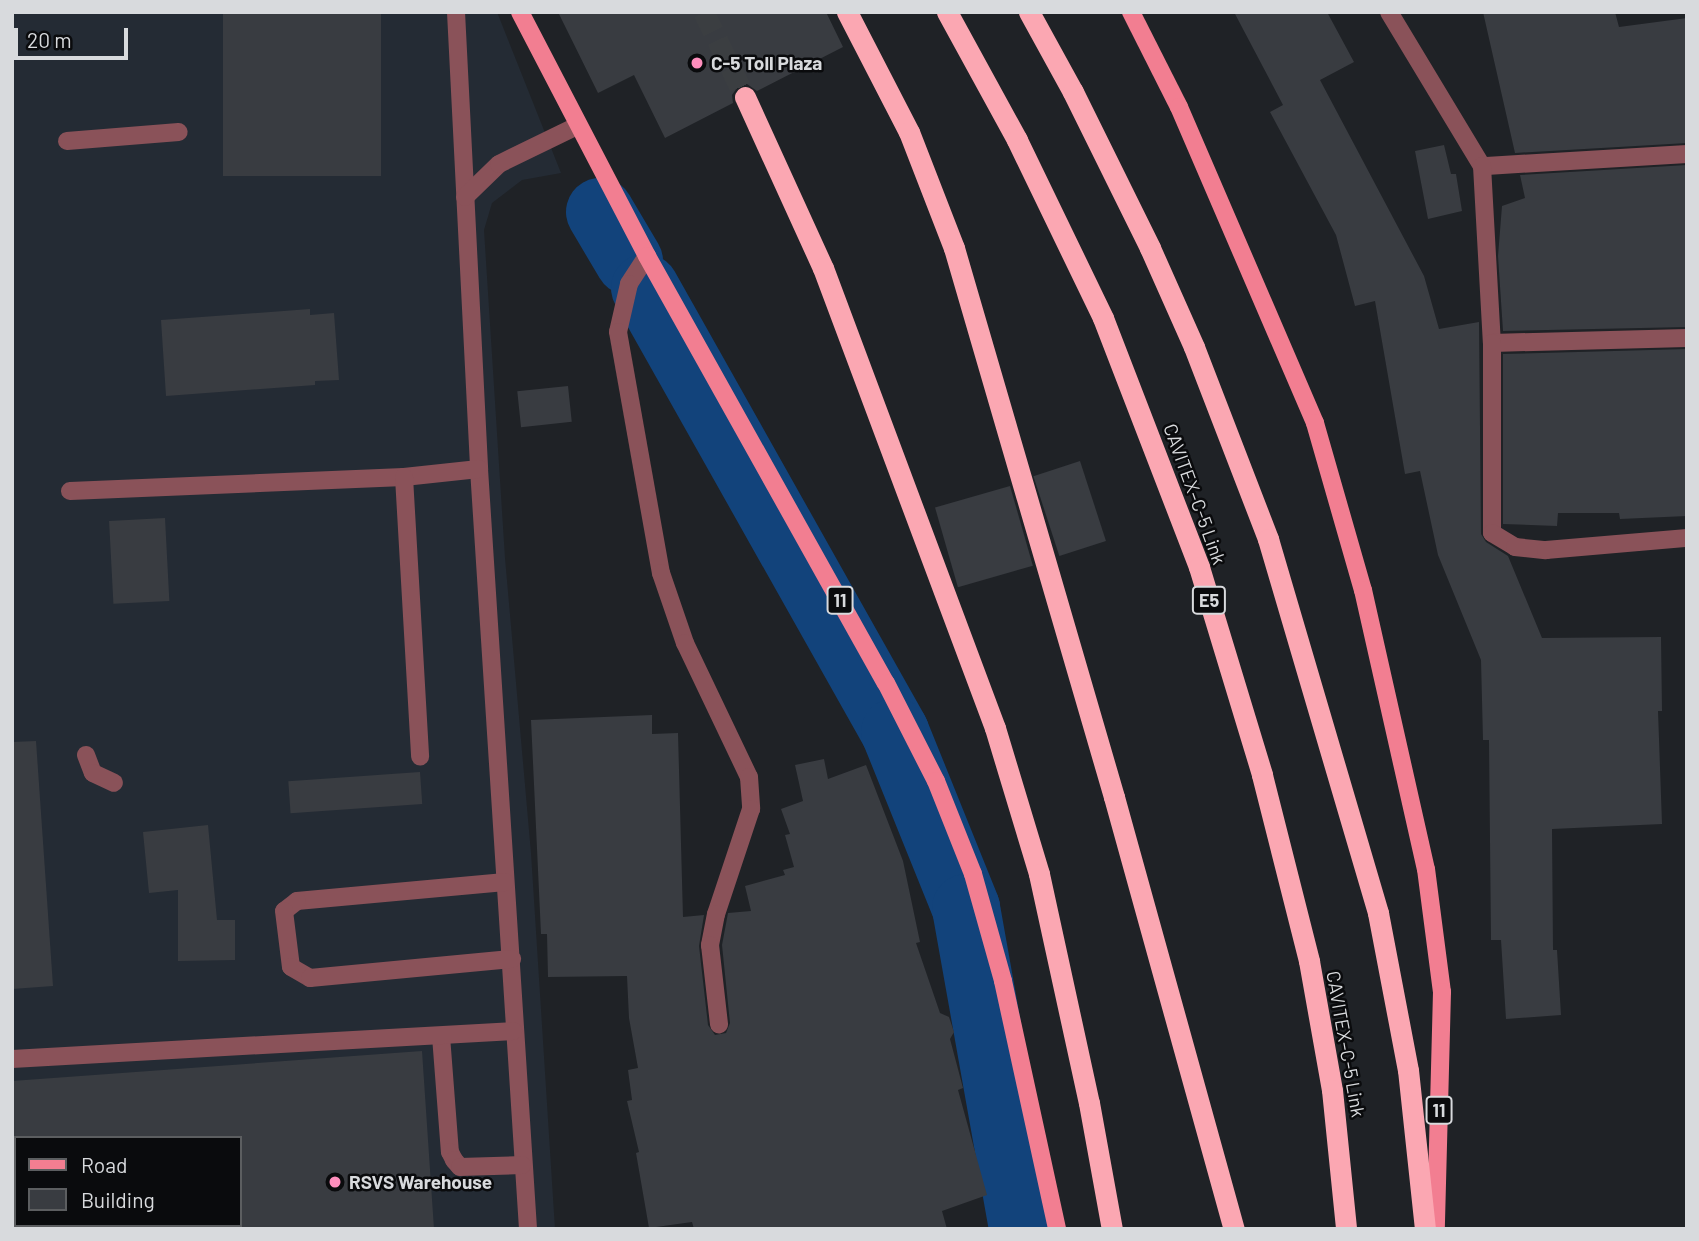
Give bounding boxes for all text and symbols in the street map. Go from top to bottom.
scale bar [18,14,131,58]
text: 20 m [27,27,72,52]
place label: C-5 Toll Plaza [711,52,822,74]
marker: C-5 Toll Plaza [689,55,705,71]
street label: CAVITEX–C-5 Link [1159,420,1231,568]
road number: 11 [826,586,854,614]
road number: E5 [1192,586,1226,614]
street label: CAVITEX–C-5 Link [1322,969,1370,1119]
road number: 11 [1425,1096,1453,1125]
legend [14,1136,242,1227]
text: Road [81,1152,127,1177]
place label: RSVS Warehouse [349,1171,492,1193]
marker: RSVS Warehouse [327,1174,343,1190]
text: Building [81,1187,155,1212]

